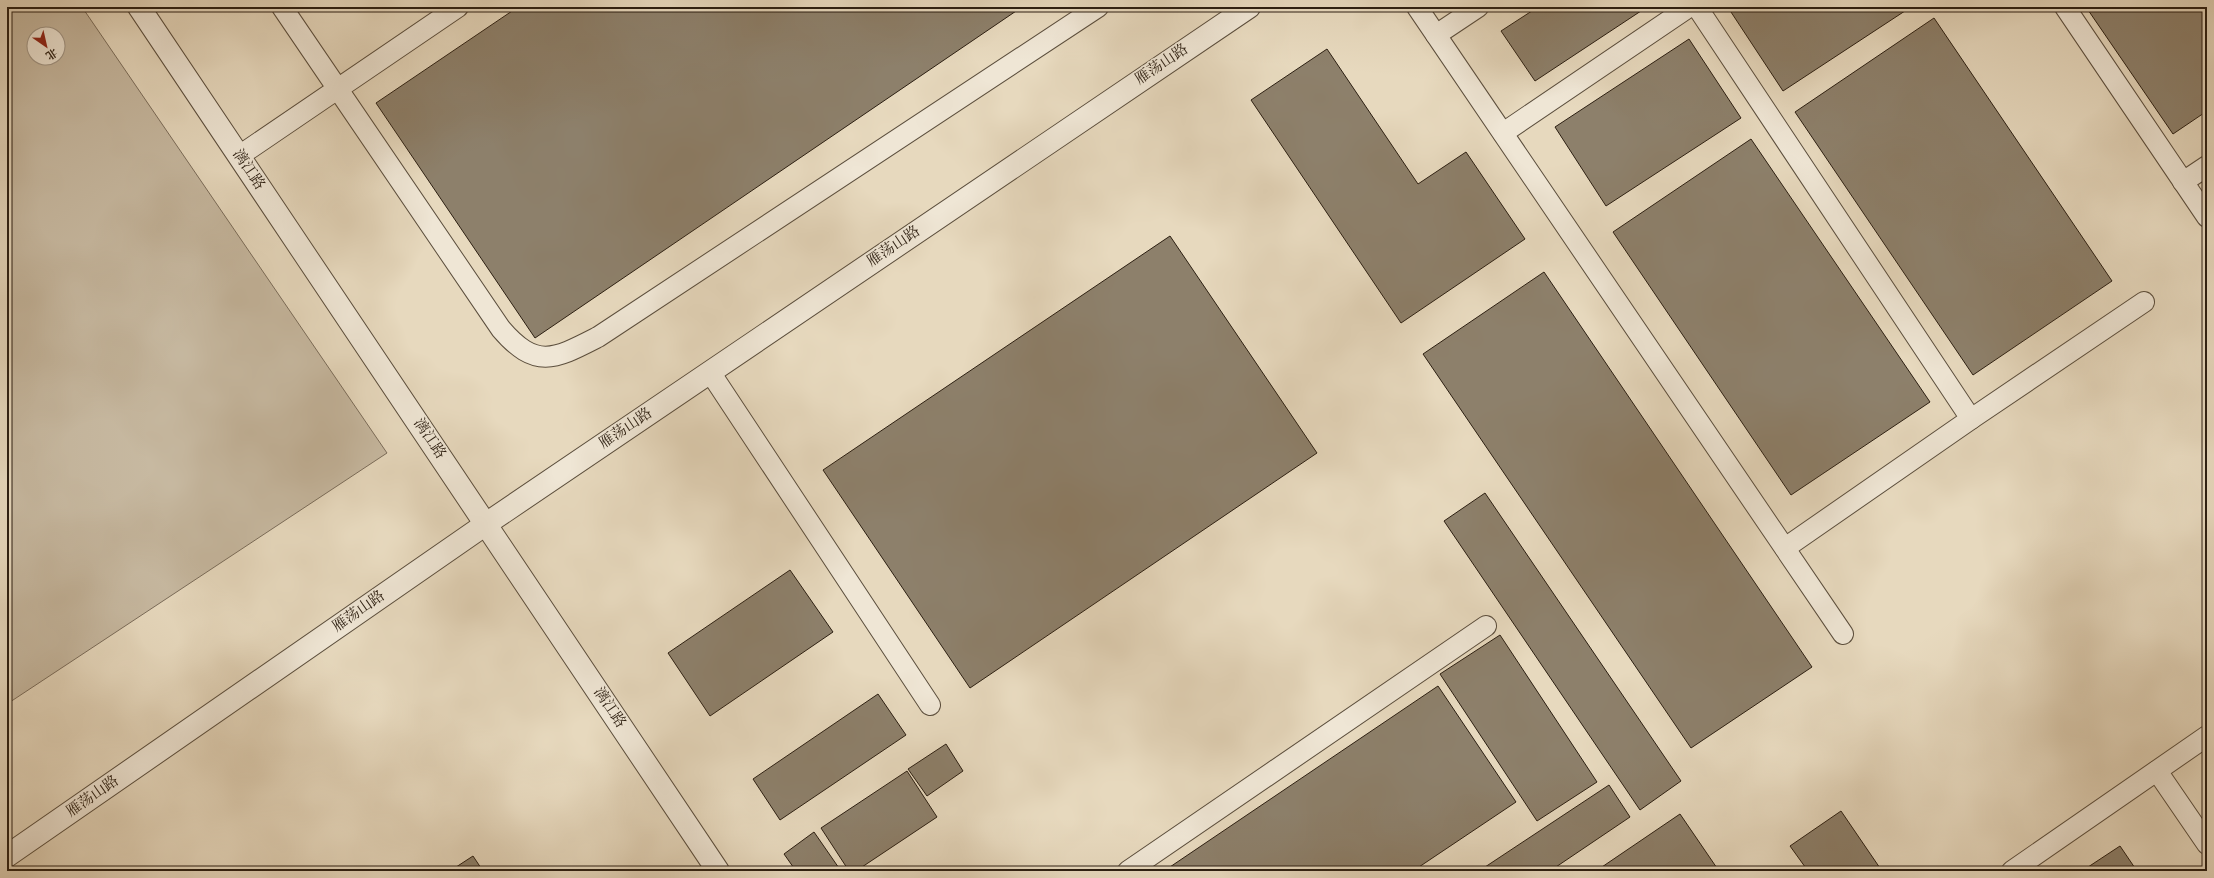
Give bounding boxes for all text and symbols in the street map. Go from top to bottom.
north arrow [26,26,66,66]
street label: 雁荡山路 [1131,40,1193,90]
text: 北 [42,44,60,63]
street label: 漓江路 [227,145,269,195]
street label: 雁荡山路 [863,222,925,272]
street label: 雁荡山路 [595,404,657,454]
street label: 漓江路 [408,414,450,464]
street label: 雁荡山路 [328,586,390,638]
street label: 漓江路 [588,683,630,733]
street label: 雁荡山路 [62,771,124,823]

